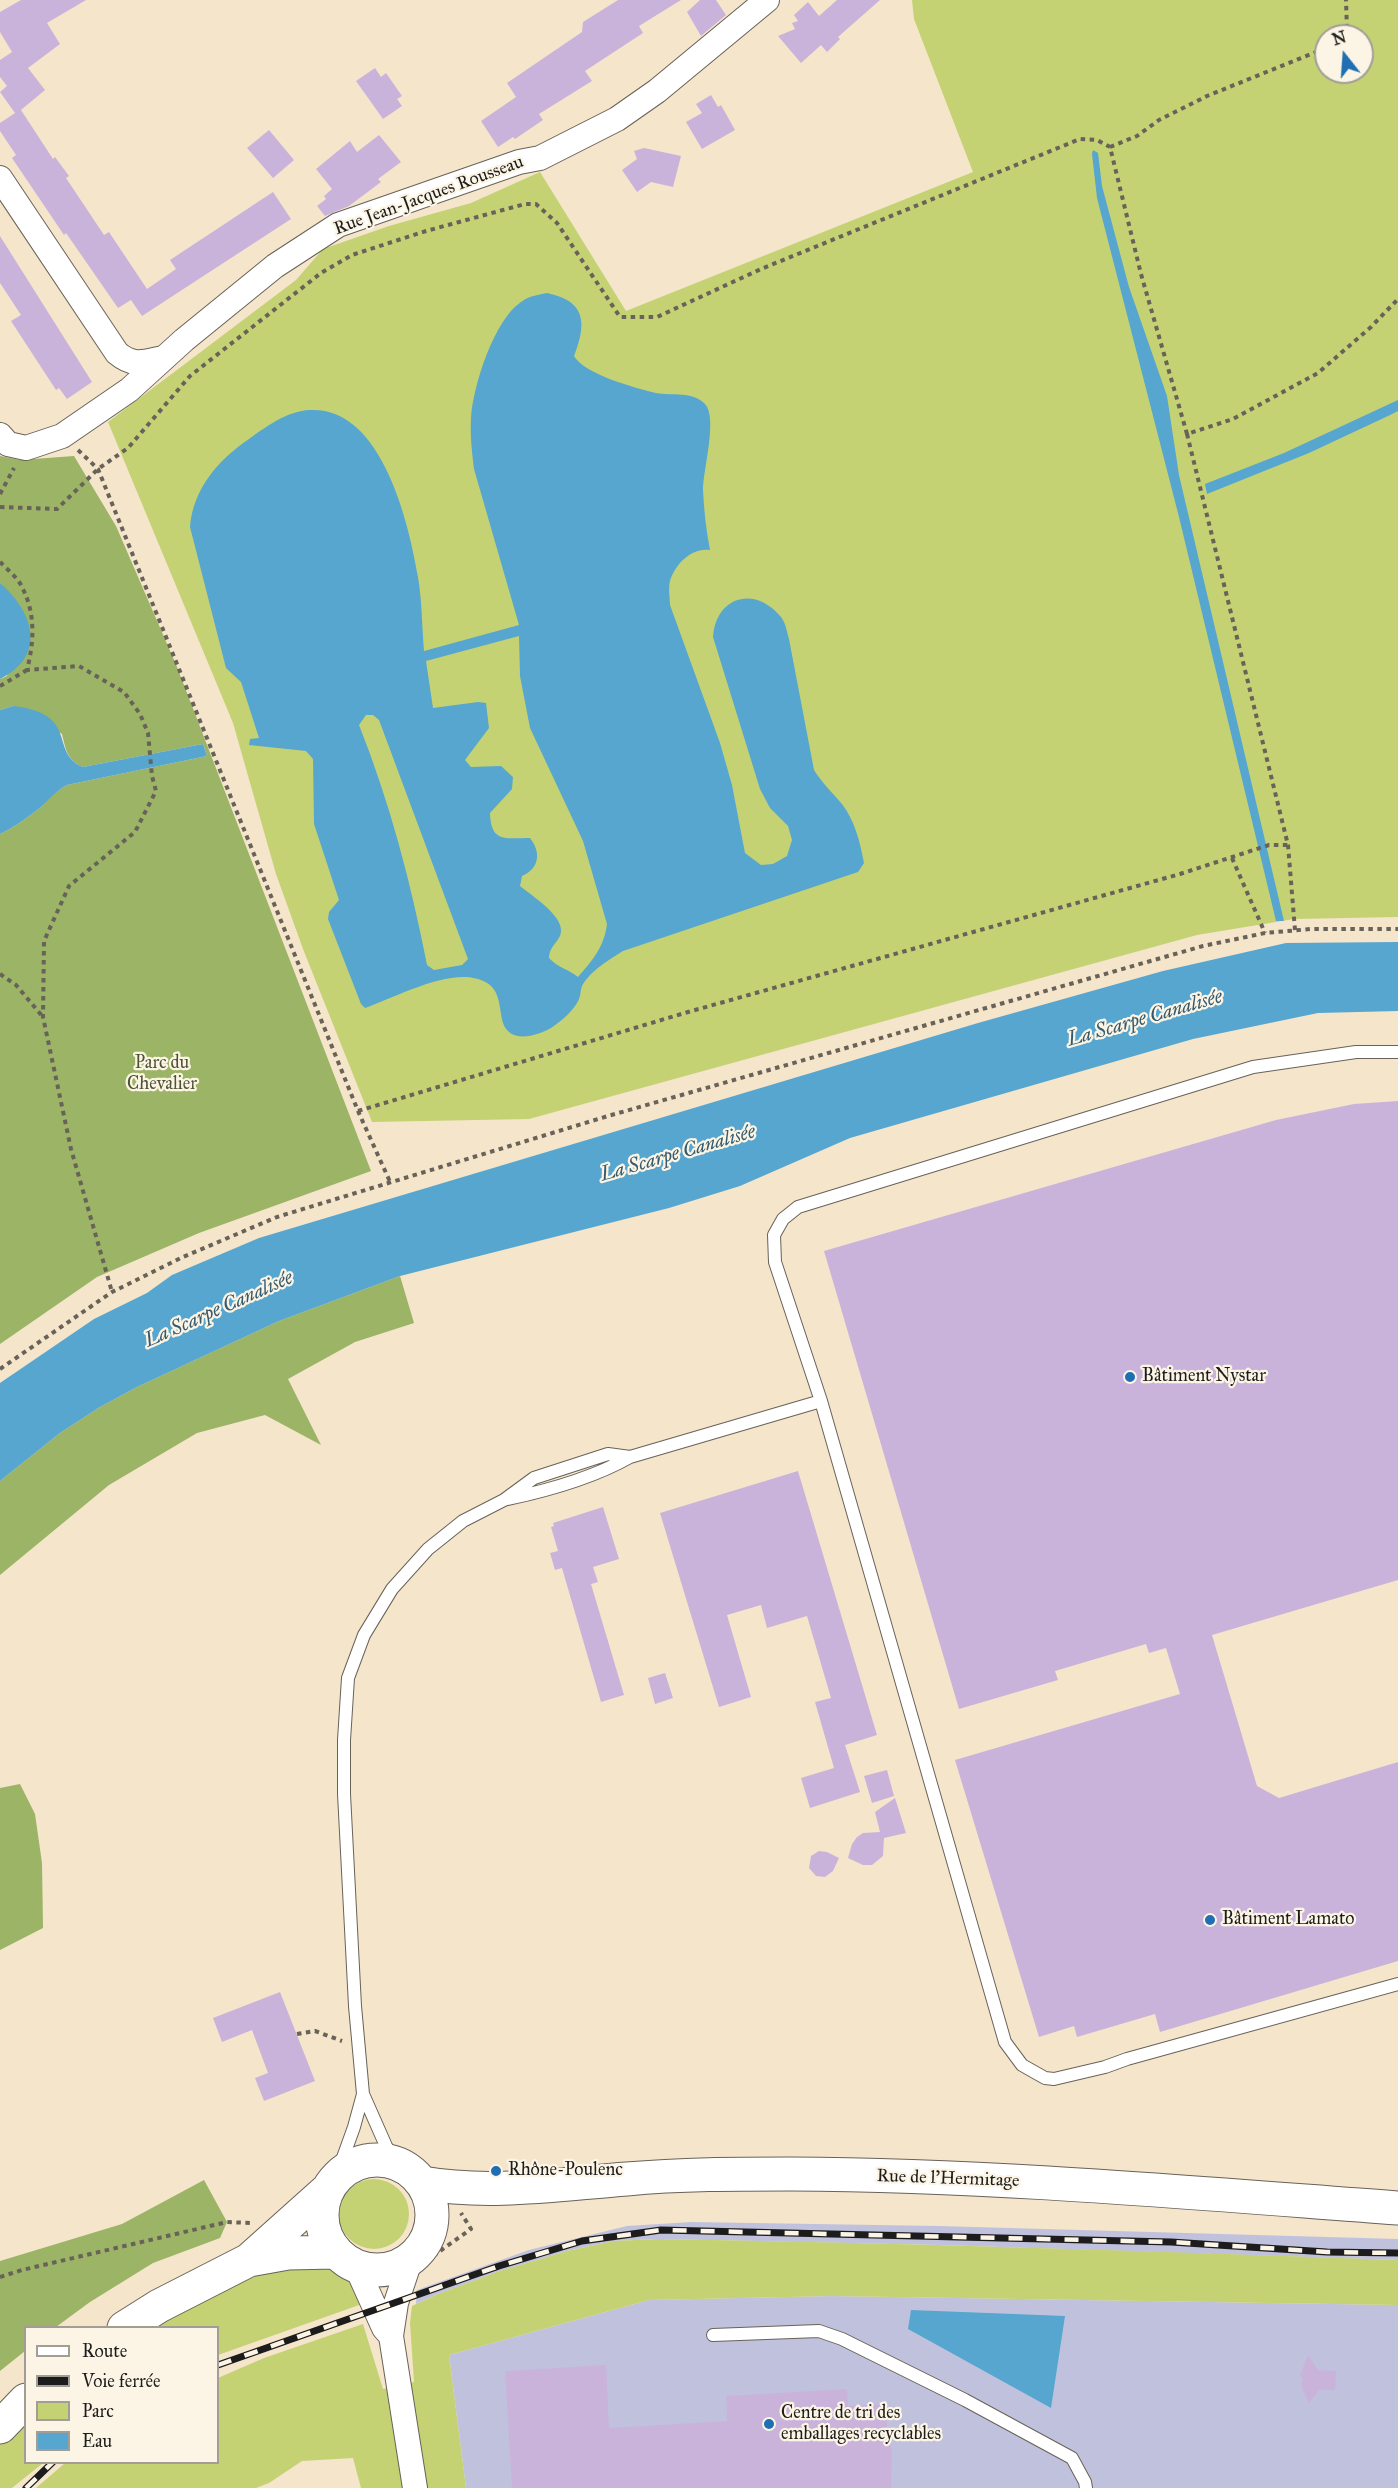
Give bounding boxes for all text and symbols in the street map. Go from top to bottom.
north arrow [1314,24,1374,84]
text: N [1330,27,1348,49]
street label: Rue Jean-Jacques Rousseau [331,152,527,240]
water label: La Scarpe Canalisée [1065,985,1225,1053]
park label: Parc du Chevalier [127,1053,197,1096]
water label: La Scarpe Canalisée [598,1120,758,1188]
water label: La Scarpe Canalisée [141,1266,297,1354]
place label: Bâtiment Nystar [1142,1366,1266,1388]
marker: Bâtiment Nystar [1123,1370,1137,1384]
place label: Bâtiment Lamato [1222,1909,1355,1931]
marker: Bâtiment Lamato [1203,1913,1217,1927]
place label: Rhône-Poulenc [508,2160,623,2182]
marker: Rhône-Poulenc [489,2164,503,2178]
street label: Rue de l'Hermitage [876,2166,1020,2192]
legend [24,2326,219,2464]
text: Route [82,2340,127,2362]
text: Voie ferrée [82,2370,161,2392]
text: Parc [82,2400,114,2422]
place label: Centre de tri des emballages recyclables [781,2403,941,2446]
marker: Centre de tri des emballages recyclables [762,2417,776,2431]
text: Eau [82,2430,112,2452]

